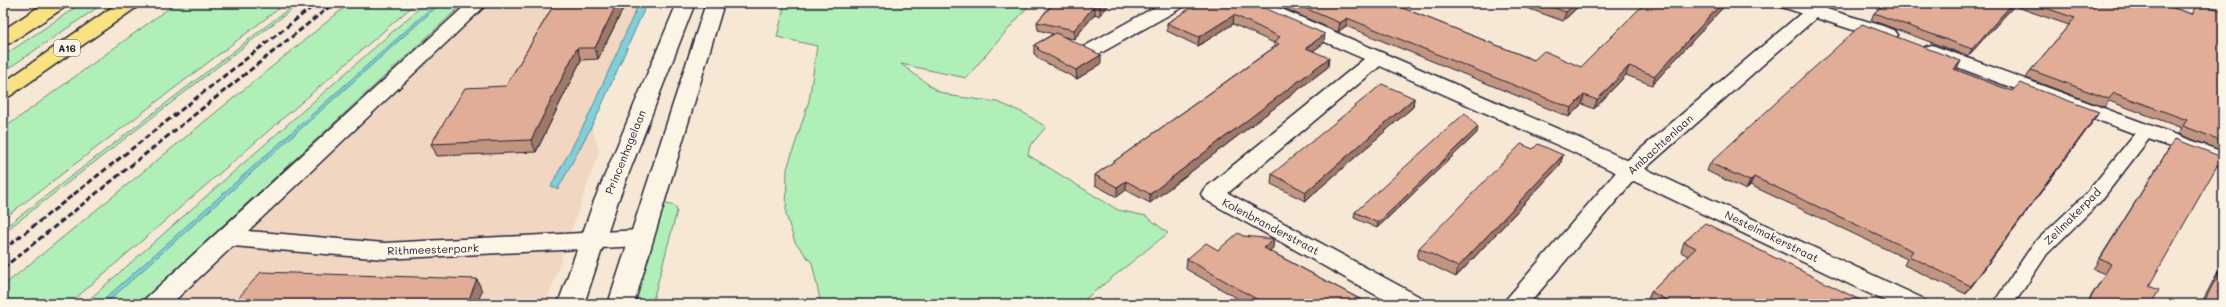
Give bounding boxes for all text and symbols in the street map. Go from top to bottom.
road number: A16 [54,40,80,56]
street label: Princenhagelaan [601,108,649,196]
street label: Ambachtenlaan [1624,111,1696,177]
street label: Zeilmakerpad [2040,184,2104,248]
street label: Kolenbranderstraat [1220,194,1322,258]
street label: Nestelmakerstraat [1723,207,1822,265]
street label: Rithmeesterpark [387,240,479,258]

